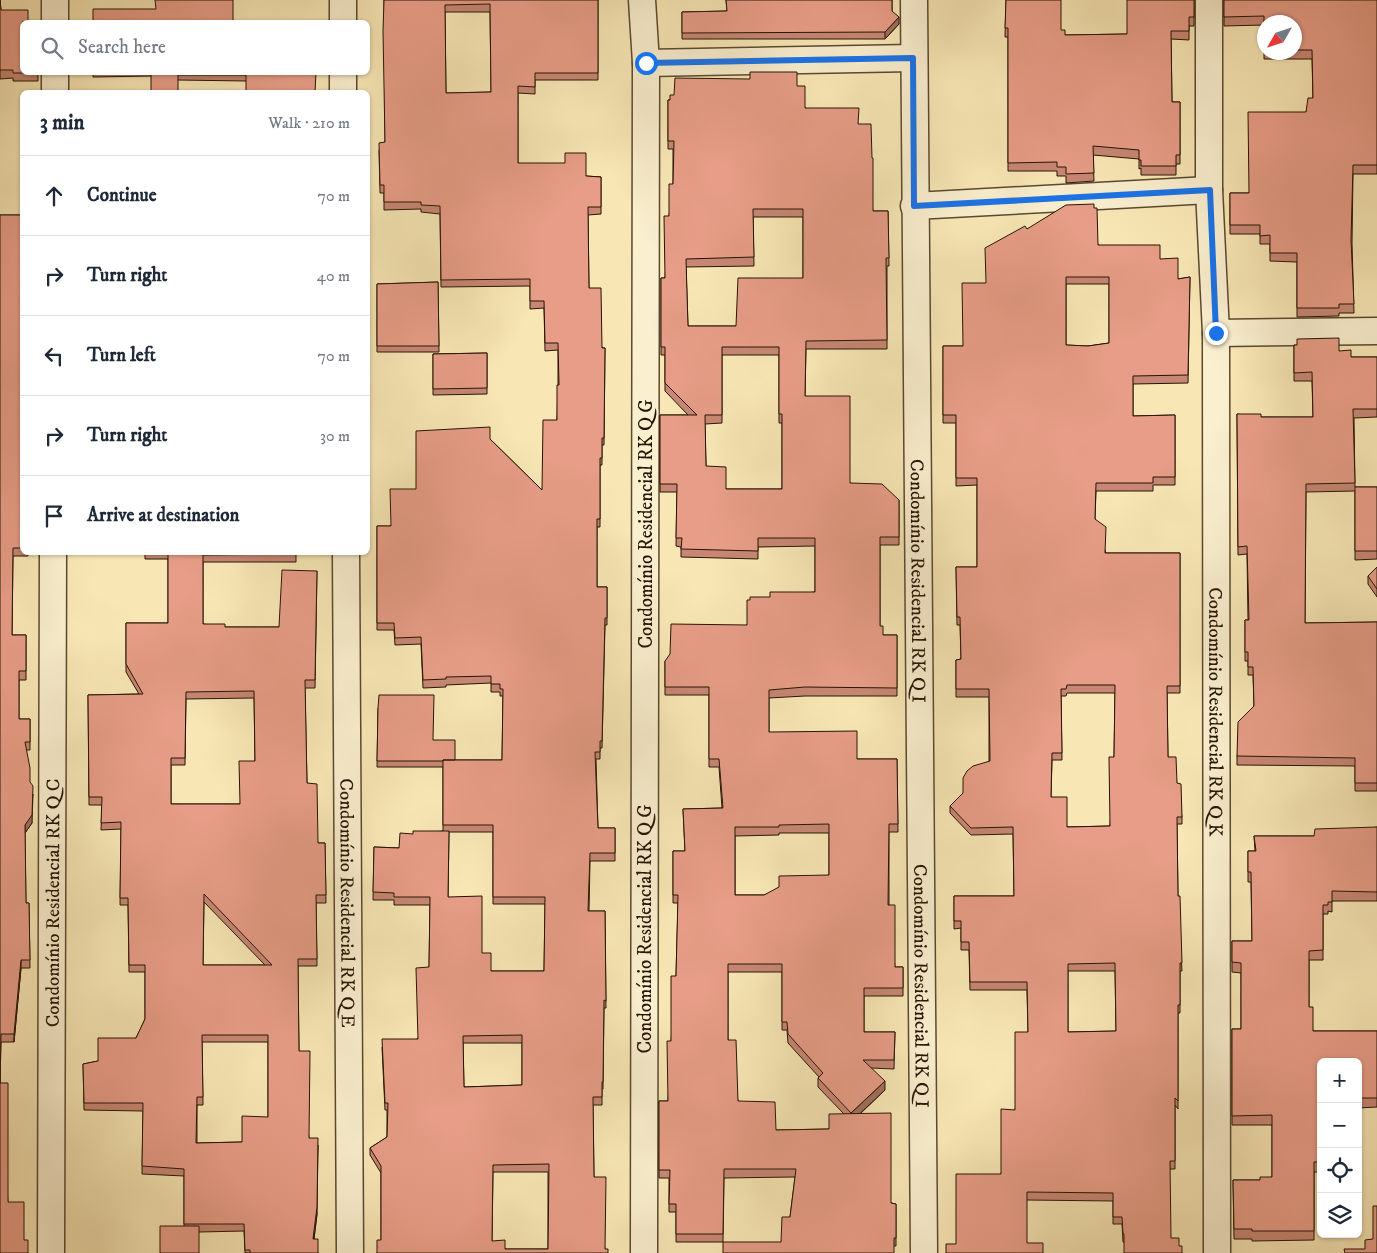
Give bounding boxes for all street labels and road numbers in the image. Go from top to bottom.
street label: Condomínio Residencial RK Q G [635,399,658,649]
street label: Condomínio Residencial RK Q I [905,459,930,703]
street label: Condomínio Residencial RK Q K [1203,587,1227,837]
street label: Condomínio Residencial RK Q E [334,778,359,1028]
street label: Condomínio Residencial RK Q C [42,779,65,1027]
street label: Condomínio Residencial RK Q G [634,804,657,1054]
street label: Condomínio Residencial RK Q I [908,864,933,1108]

